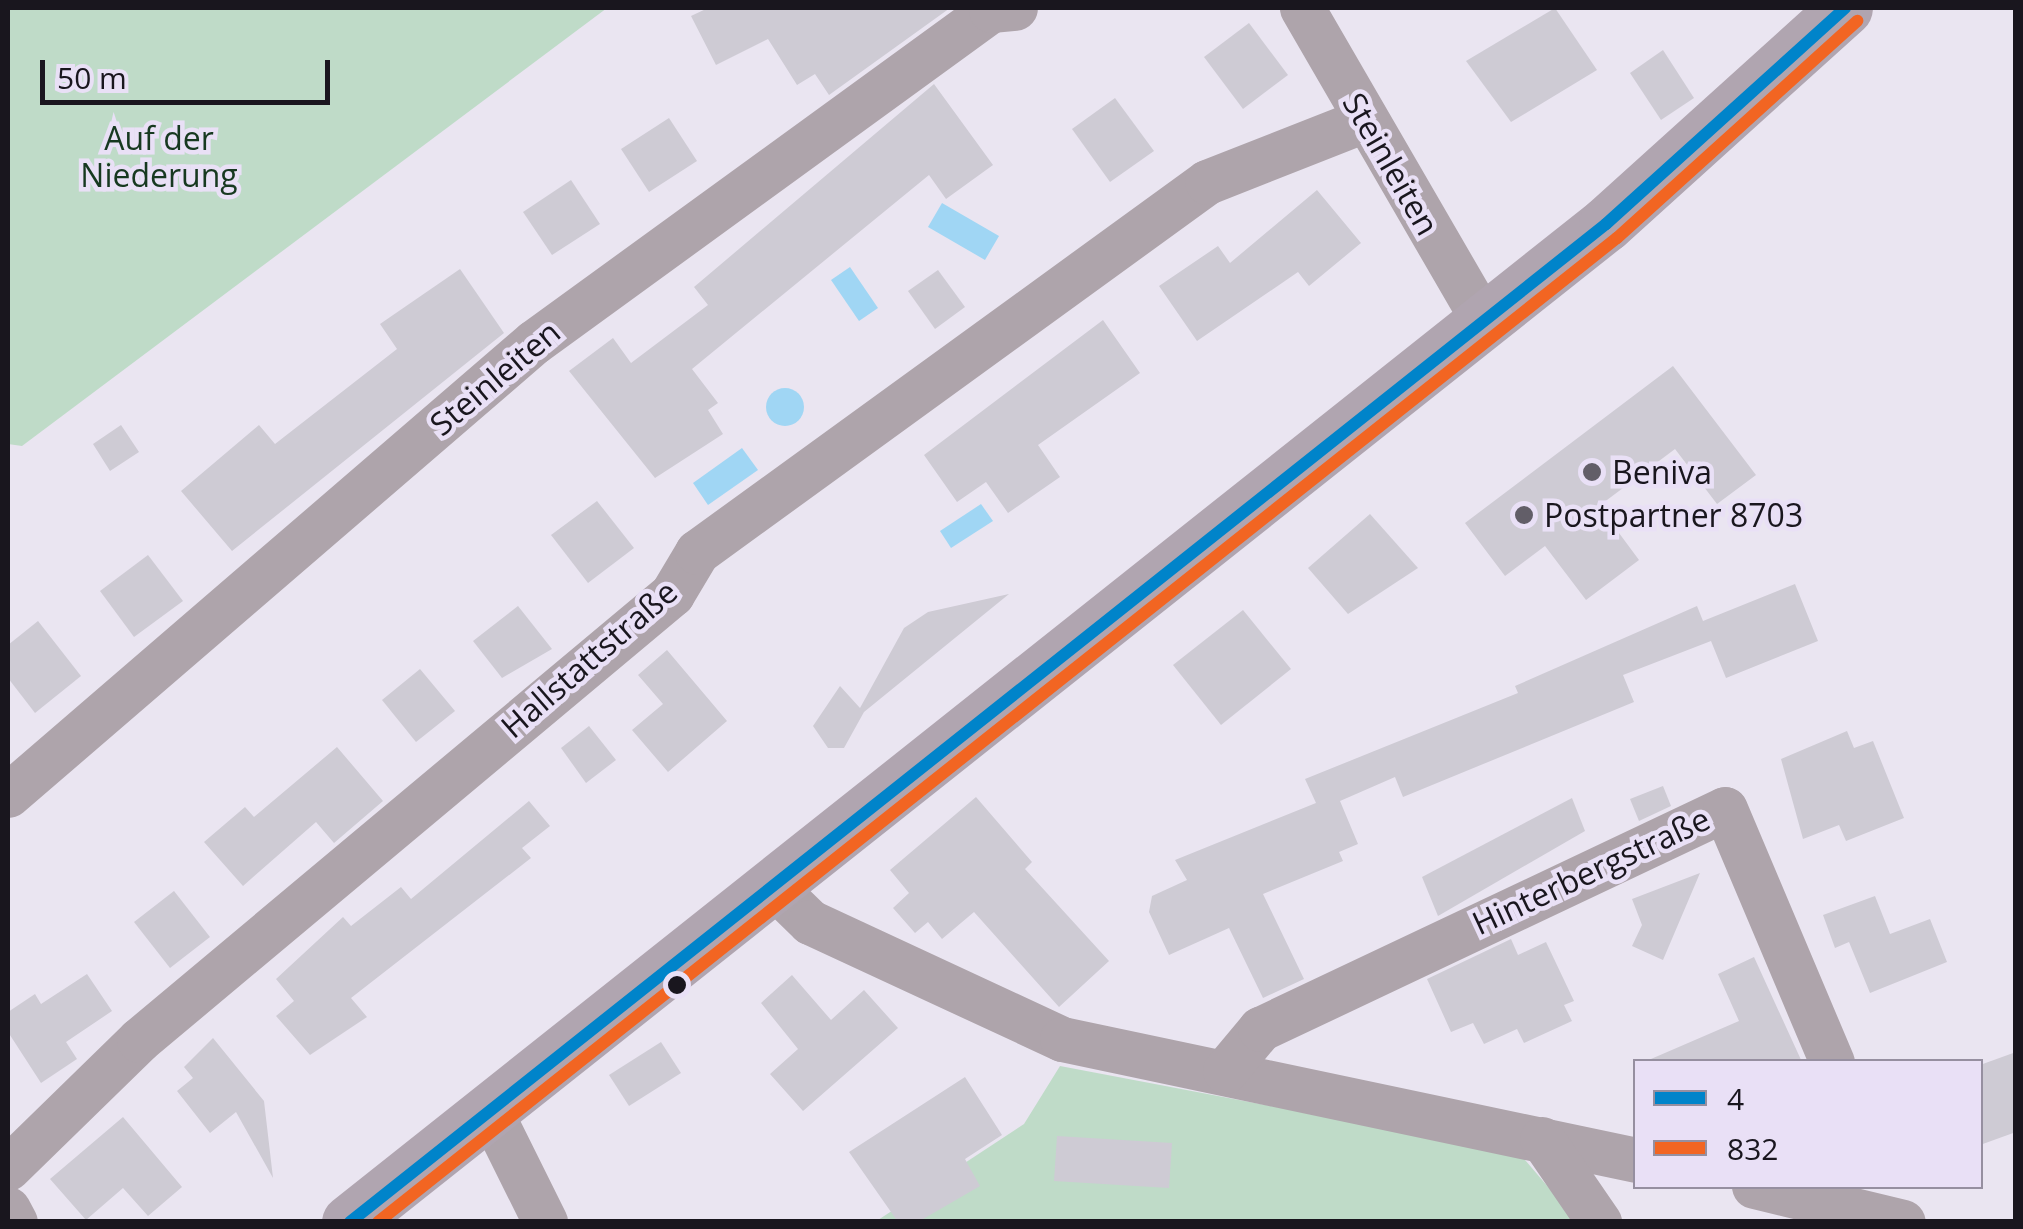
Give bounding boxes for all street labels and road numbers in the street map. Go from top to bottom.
street label: Steinleiten [1335,86,1447,242]
street label: Steinleiten [422,313,568,443]
street label: Hallstattstraße [493,572,685,746]
street label: Hinterbergstraße [1466,799,1716,943]

